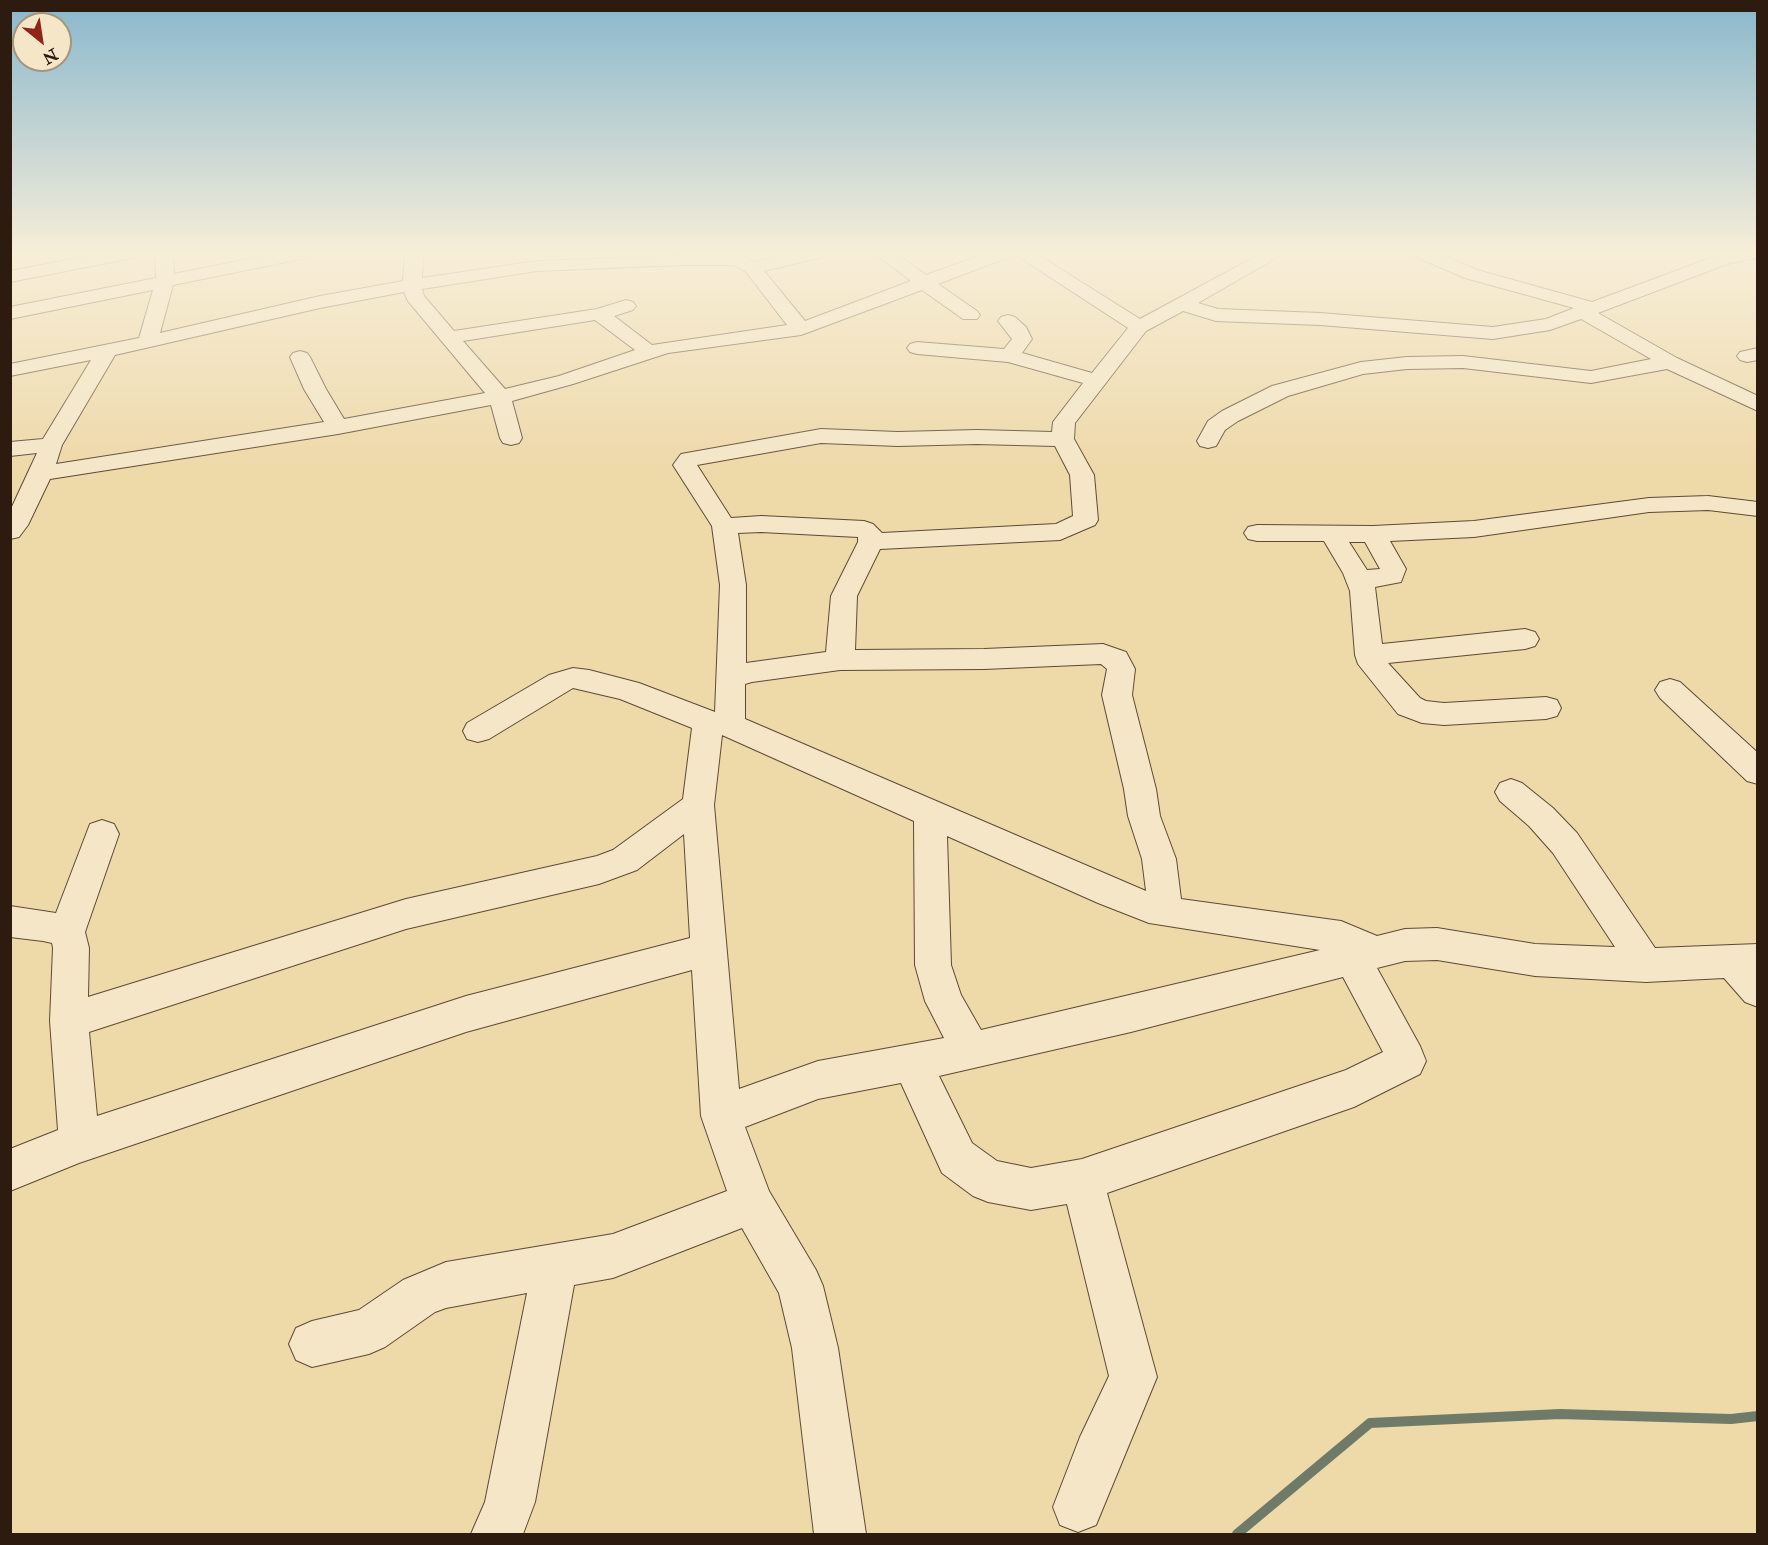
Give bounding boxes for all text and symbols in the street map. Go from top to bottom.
north arrow [12,12,72,72]
text: N [39,44,61,68]

